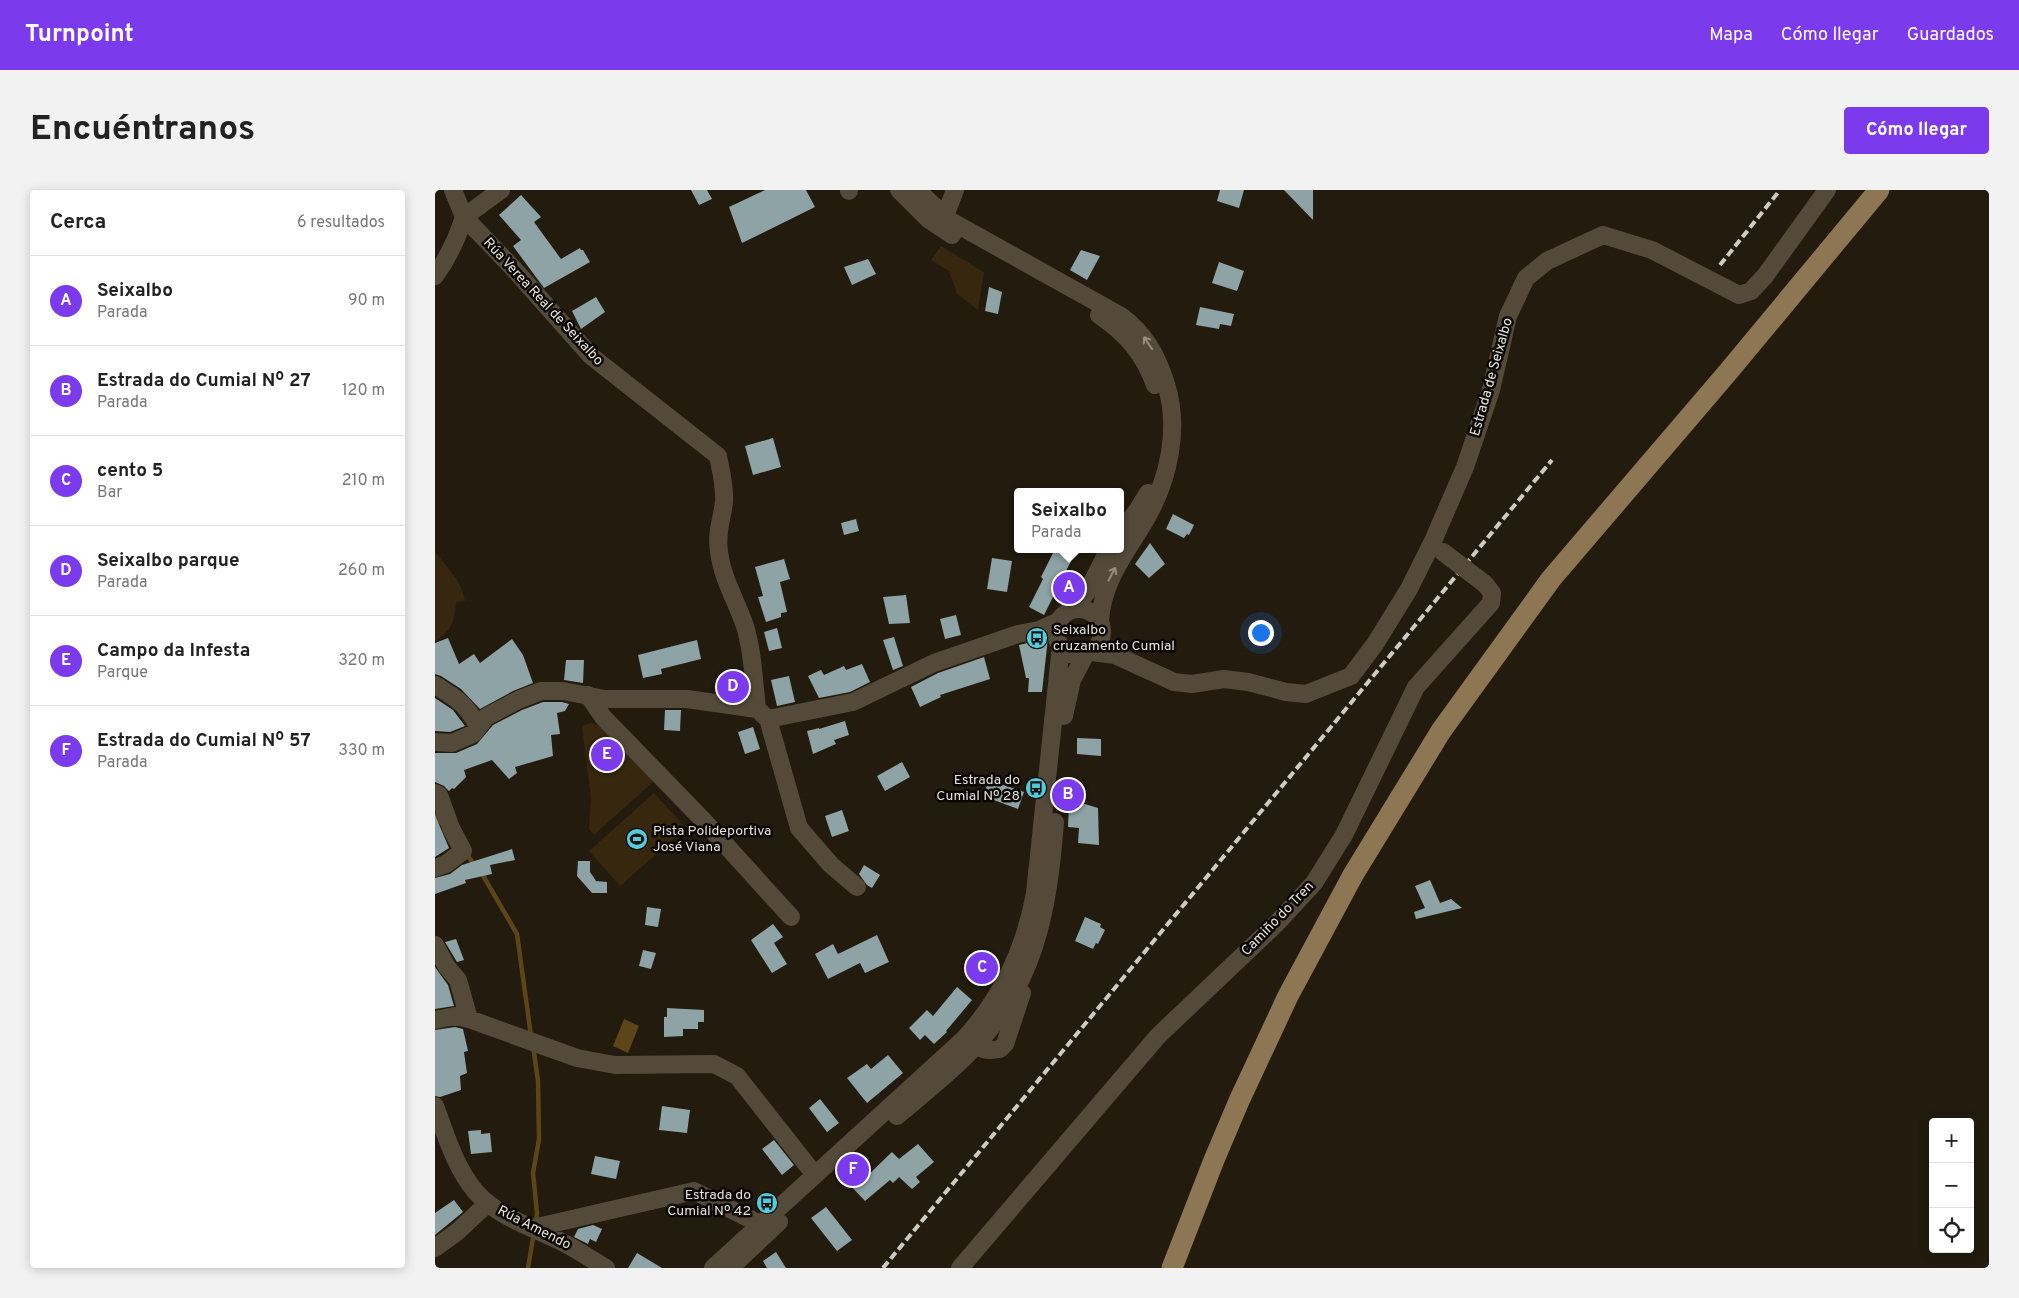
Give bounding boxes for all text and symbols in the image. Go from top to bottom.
text: Turnpoint [25,20,134,50]
text: Mapa [1709,24,1753,47]
text: Cómo llegar [1781,24,1879,47]
text: Guardados [1907,24,1994,47]
button: Cómo llegar [1844,107,1989,154]
text: Encuéntranos [30,108,255,152]
text: Cerca [50,209,106,236]
text: 6 resultados [297,213,385,233]
street label: Rúa Verea Real de Seixalbo [479,235,607,369]
text: Seixalbo [97,279,173,303]
text: A [60,291,72,311]
text: 90 m [348,291,385,311]
text: Parada [97,303,147,323]
street label: Estrada de Seixalbo [1467,316,1517,438]
one-way arrow [1143,336,1154,350]
text: Estrada do Cumial Nº 27 [97,369,311,393]
text: B [60,381,72,401]
text: 120 m [342,381,385,401]
text: Parada [97,393,147,413]
text: cento 5 [97,459,163,483]
text: C [61,471,71,491]
text: 210 m [342,471,385,491]
text: Bar [97,483,123,503]
popup [1014,488,1124,553]
text: Seixalbo [1031,499,1107,523]
text: Parada [1031,523,1081,543]
text: Seixalbo parque [97,549,239,573]
text: D [60,561,72,581]
text: 260 m [338,561,385,581]
one-way arrow [1108,568,1118,582]
pin: A [1053,569,1085,607]
text: Parada [97,573,147,593]
your location [1248,620,1274,646]
place label: Seixalbo cruzamento Cumial [1053,622,1175,655]
bus stop icon: Seixalbo cruzamento Cumial [1025,626,1049,650]
text: Campo da Infesta [97,639,250,663]
text: E [61,651,71,671]
text: 320 m [338,651,385,671]
text: Parque [97,663,148,683]
pin: D [717,668,749,706]
text: Estrada do Cumial Nº 57 [97,729,311,753]
pin: E [591,736,623,774]
text: F [61,741,71,761]
text: 330 m [338,741,385,761]
text: Parada [97,753,147,773]
place label: Estrada do Cumial Nº 28 [936,772,1020,805]
bus stop icon: Estrada do Cumial Nº 28 [1024,776,1048,800]
pin: B [1052,776,1084,814]
place label: Pista Polideportiva José Viana [653,823,771,856]
sports icon: Pista Polideportiva José Viana [625,827,649,851]
street label: Camiño do Tren [1238,878,1318,960]
pin: C [966,949,998,987]
map controls [1929,1118,1974,1253]
button: + [1929,1118,1974,1163]
pin: F [837,1151,869,1189]
button: − [1929,1163,1974,1208]
place label: Estrada do Cumial Nº 42 [667,1187,751,1220]
bus stop icon: Estrada do Cumial Nº 42 [755,1191,779,1215]
street label: Rúa Amendo [494,1202,574,1254]
button: locate [1929,1208,1974,1253]

